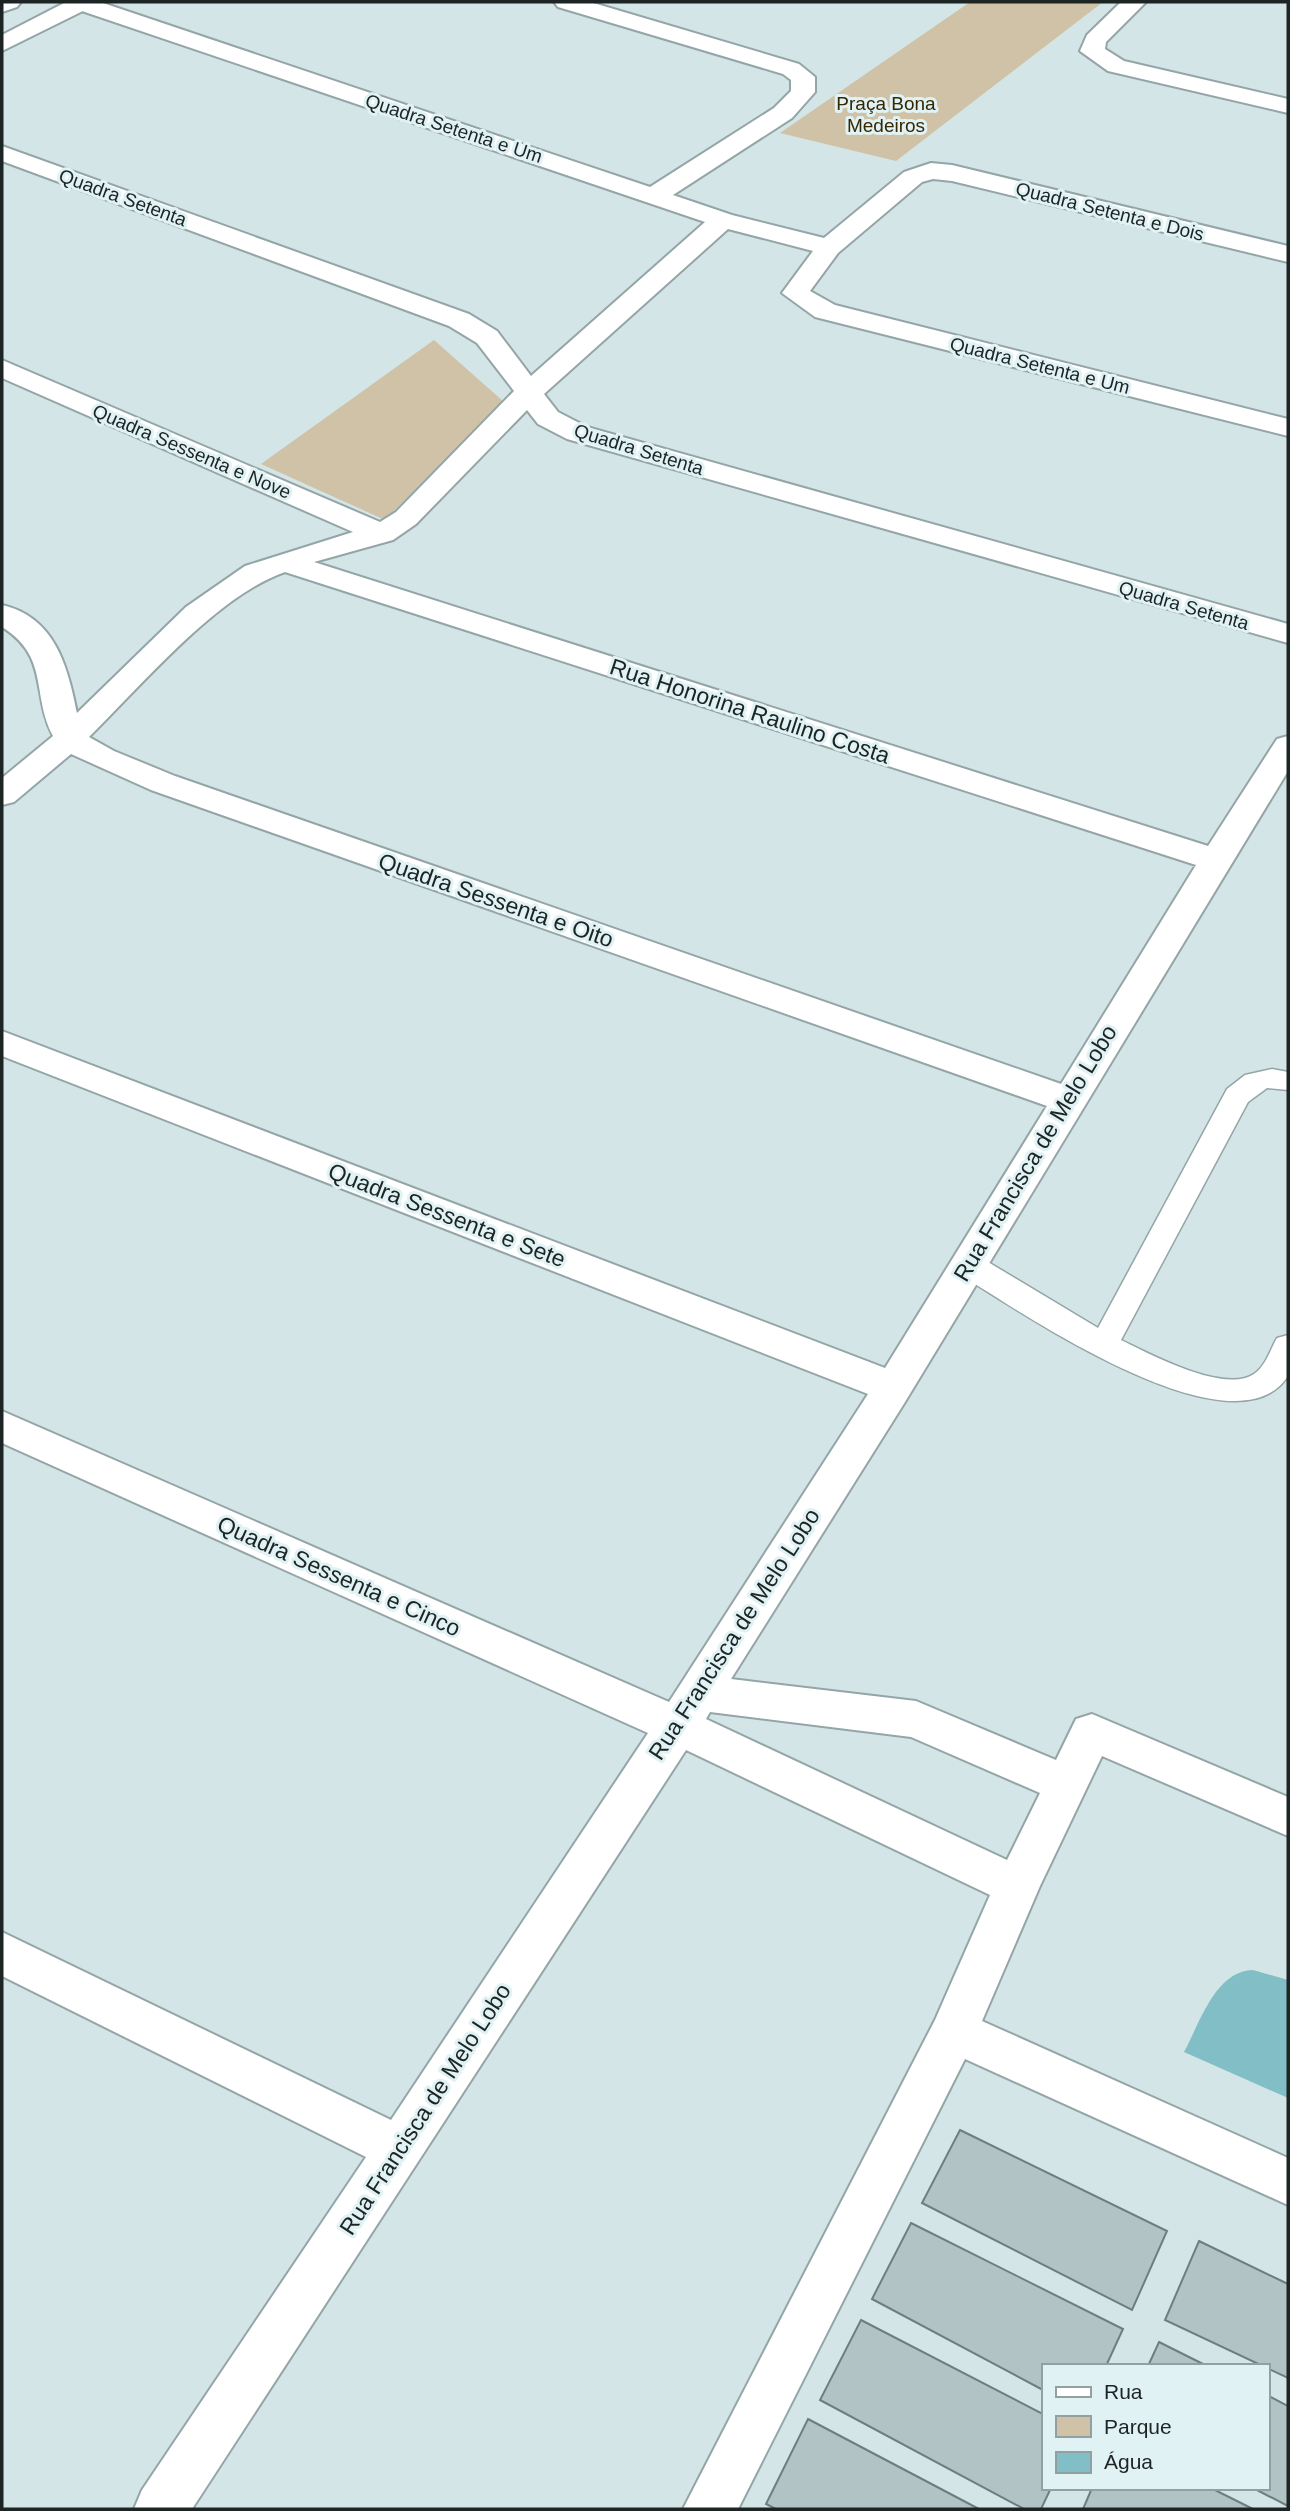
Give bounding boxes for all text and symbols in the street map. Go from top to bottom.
street label: Quadra Setenta e Um [363,90,545,167]
park label: Praça Bona Medeiros [836,93,936,136]
street label: Quadra Setenta [56,165,190,230]
street label: Quadra Setenta e Dois [1014,178,1206,245]
street label: Quadra Setenta e Um [948,333,1132,398]
street label: Quadra Sessenta e Nove [90,400,294,503]
street label: Quadra Setenta [572,420,706,479]
street label: Quadra Setenta [1116,577,1252,634]
street label: Rua Honorina Raulino Costa [607,653,893,769]
street label: Quadra Sessenta e Oito [375,848,617,952]
street label: Rua Francisca de Melo Lobo [948,1020,1122,1286]
street label: Quadra Sessenta e Sete [325,1158,569,1272]
street label: Rua Francisca de Melo Lobo [643,1504,825,1764]
street label: Quadra Sessenta e Cinco [213,1511,465,1641]
street label: Rua Francisca de Melo Lobo [334,1979,516,2239]
legend [1042,2364,1269,2490]
text: Rua [1104,2380,1143,2403]
text: Parque [1104,2415,1172,2438]
text: Água [1104,2450,1153,2473]

